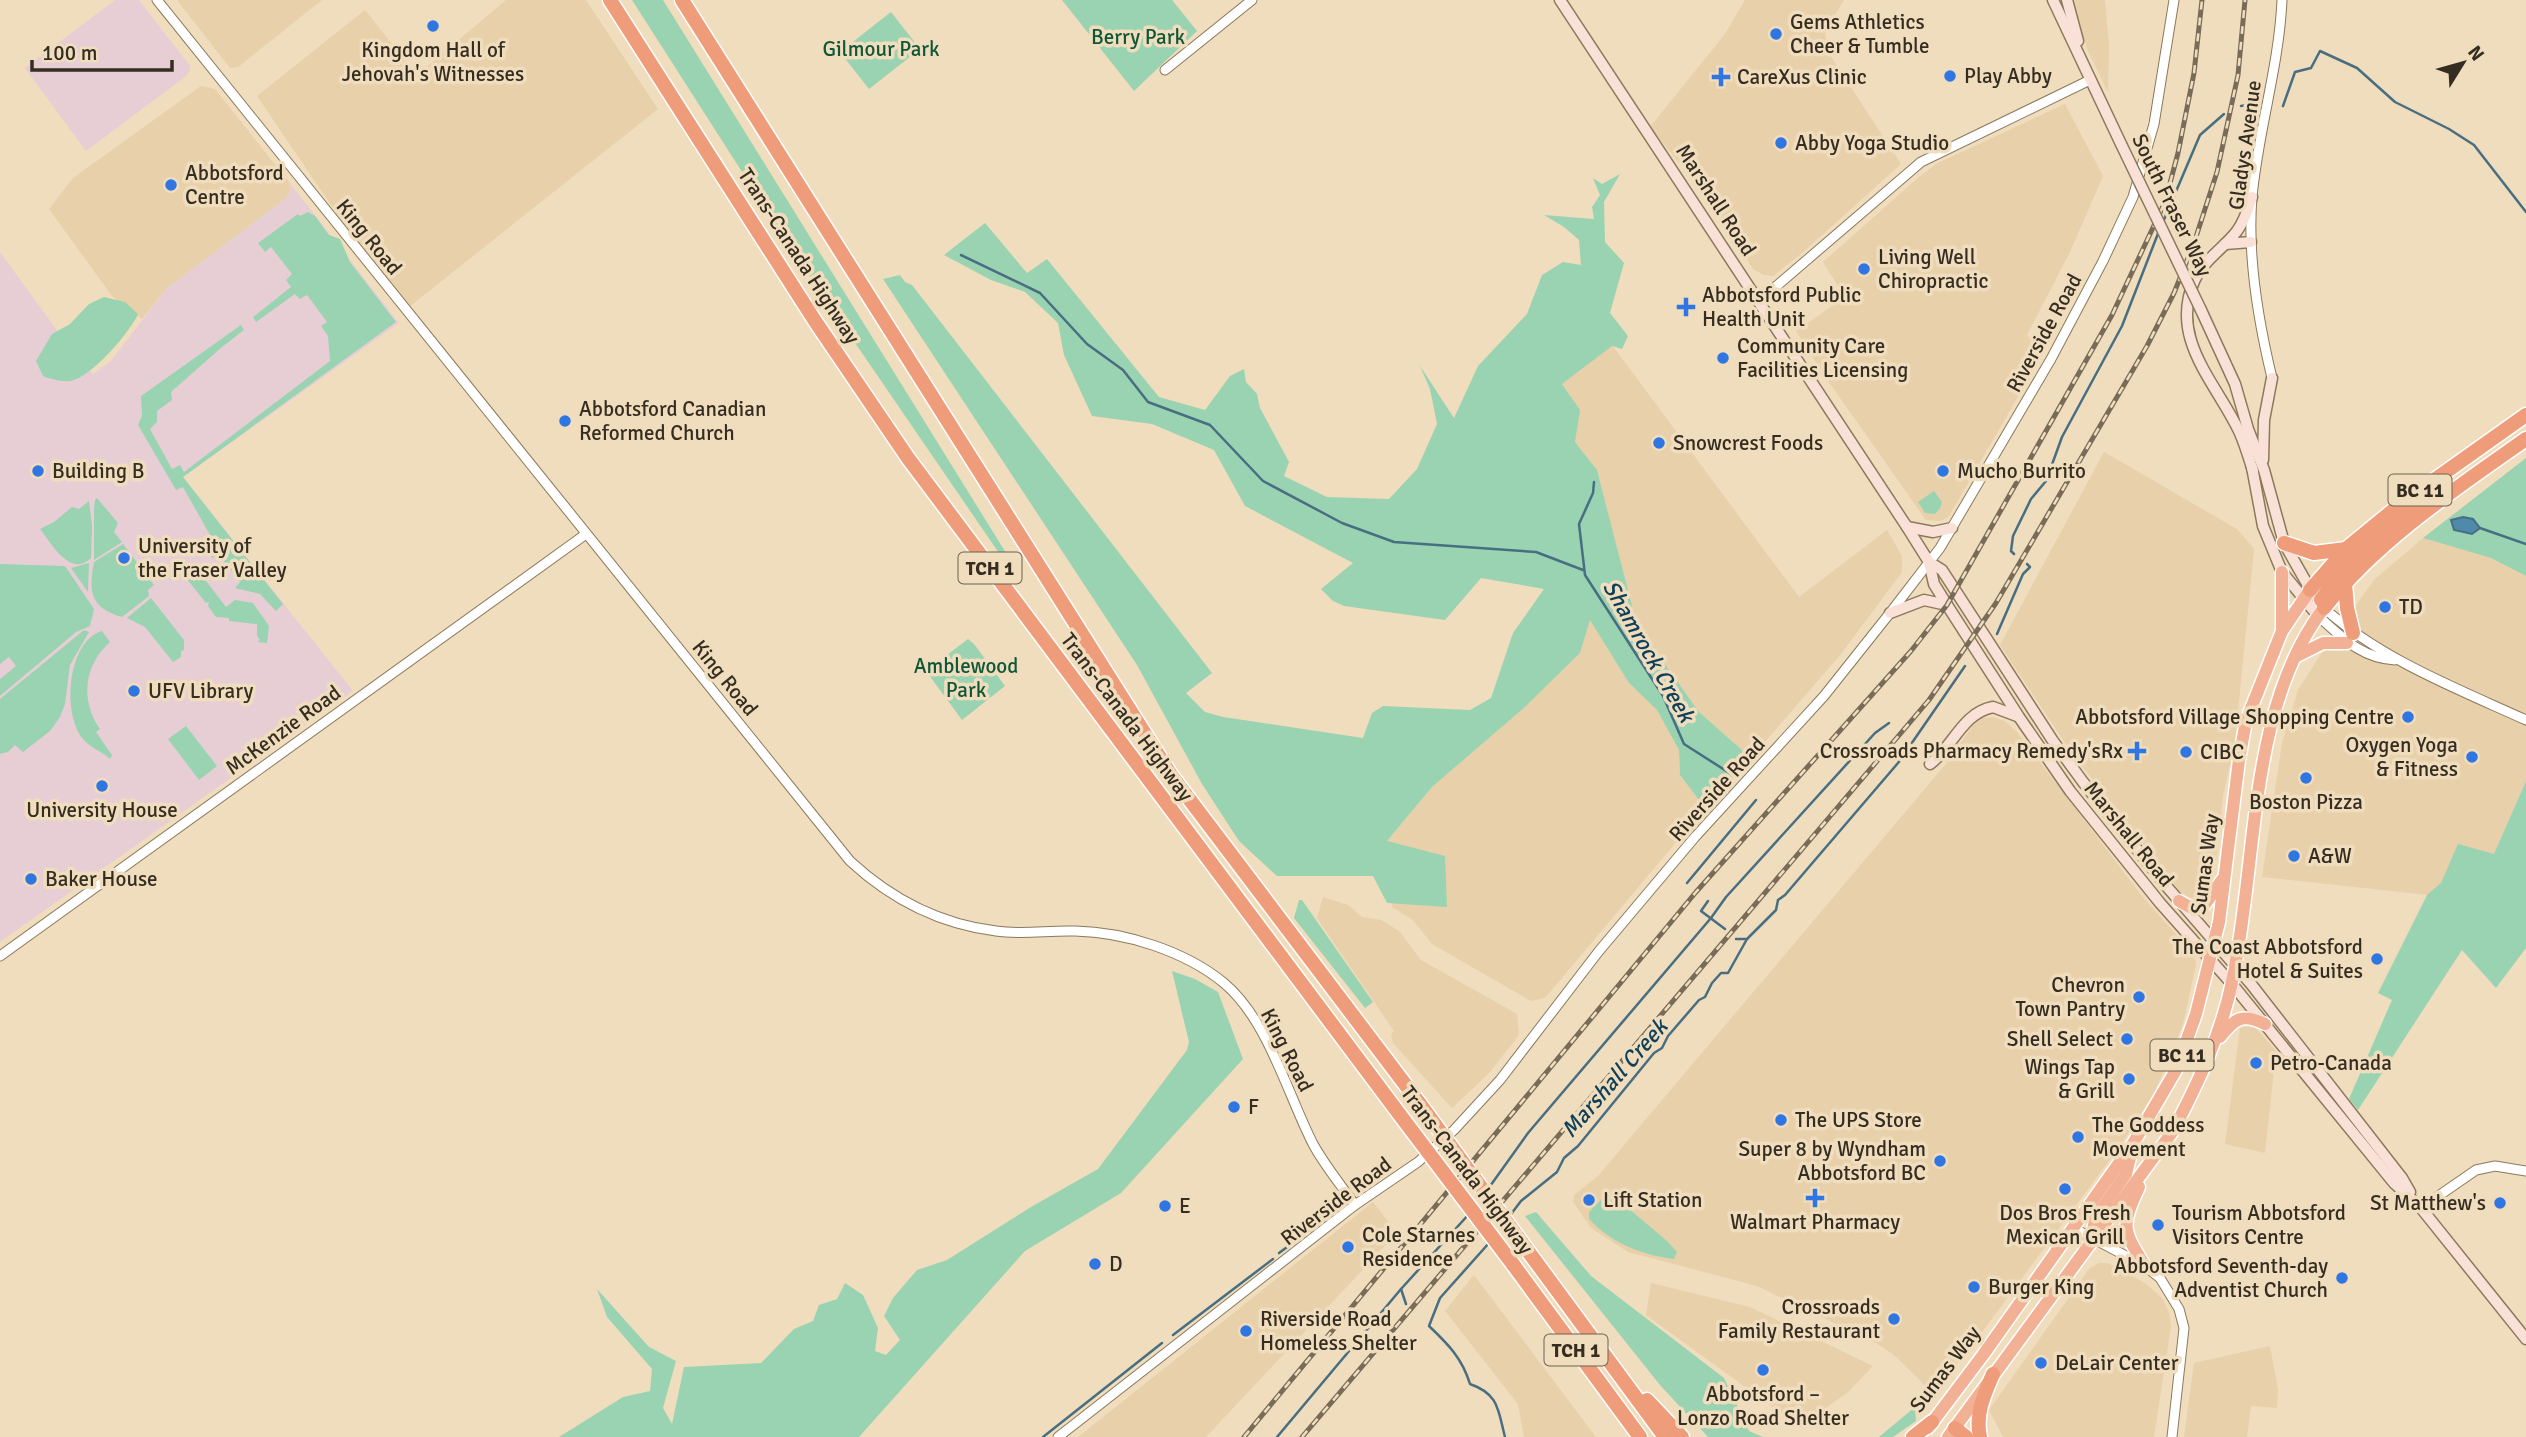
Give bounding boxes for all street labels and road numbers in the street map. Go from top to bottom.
street label: Gladys Avenue [2223,78,2267,212]
street label: South Fraser Way [2126,129,2218,281]
street label: Marshall Road [1670,139,1762,261]
street label: Trans-Canada Highway [732,163,866,349]
street label: King Road [330,194,408,280]
street label: Riverside Road [2001,269,2087,397]
road number: BC 11 [2388,475,2452,505]
road number: TCH 1 [958,552,1021,583]
street label: Trans-Canada Highway [1055,628,1199,807]
street label: King Road [686,635,764,721]
street label: McKenzie Road [220,679,346,781]
street label: Riverside Road [1663,731,1771,847]
street label: Marshall Road [2079,776,2179,892]
street label: Sumas Way [2185,812,2225,916]
street label: King Road [1255,1004,1319,1096]
road number: BC 11 [2150,1040,2214,1070]
street label: Trans-Canada Highway [1395,1081,1539,1260]
street label: Riverside Road [1276,1151,1396,1251]
street label: Sumas Way [1904,1320,1986,1417]
road number: TCH 1 [1544,1334,1608,1366]

